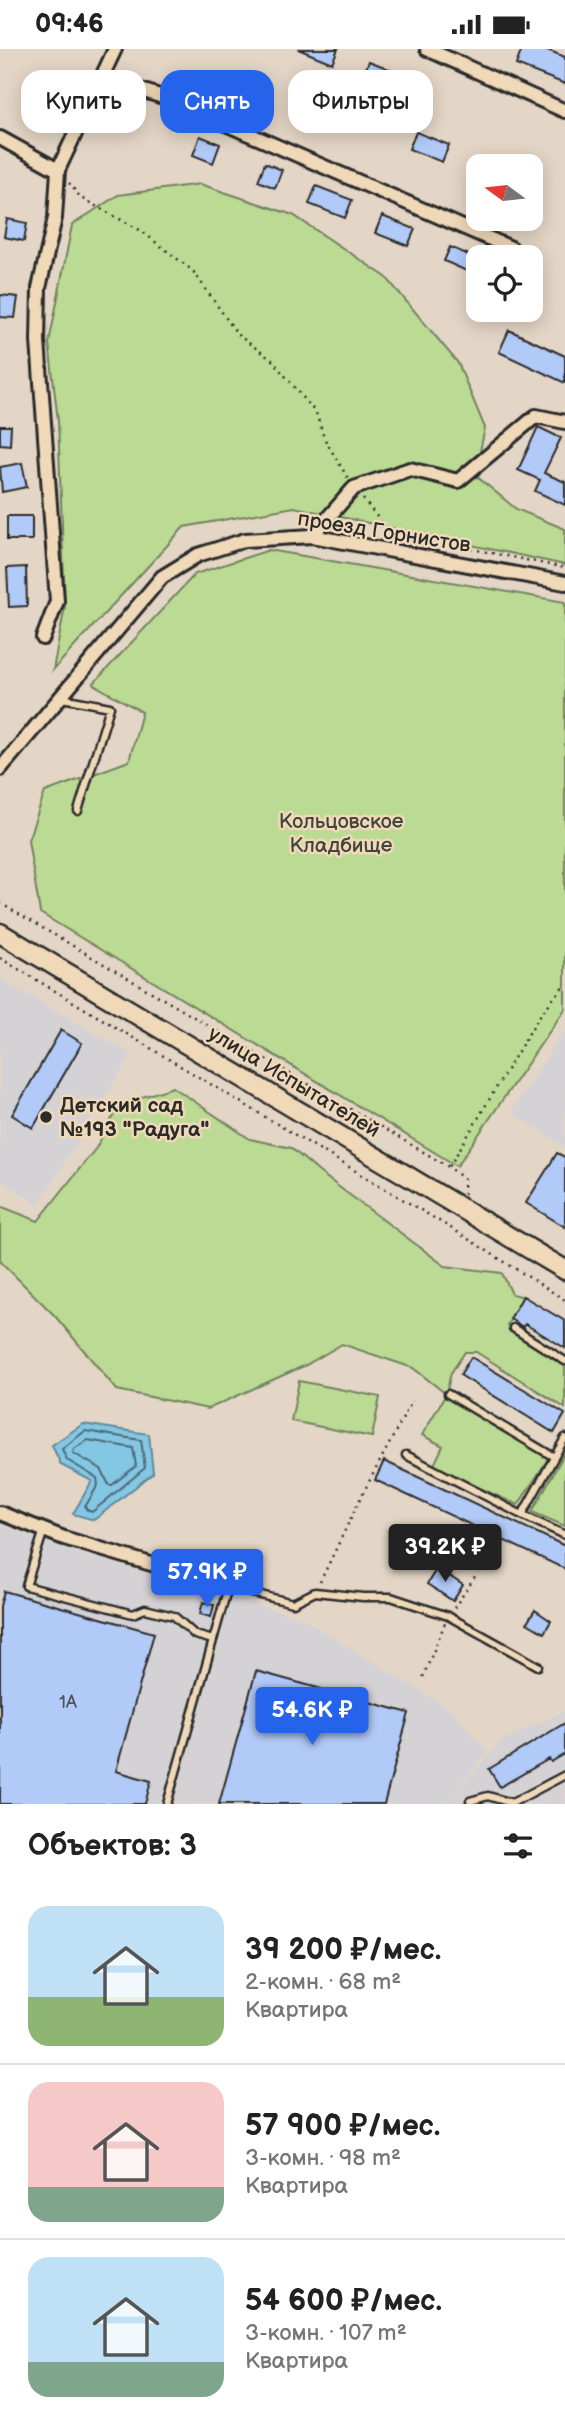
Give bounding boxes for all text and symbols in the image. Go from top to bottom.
text: 09:46 [35,9,104,40]
chip: Купить [21,70,146,133]
chip: Снять [160,70,274,133]
chip: Фильтры [288,70,433,133]
north arrow [466,154,542,231]
map controls [466,154,543,322]
button: locate [466,245,543,322]
street label: проезд Горнистов [296,506,472,558]
park label: Кольцовское Кладбище [279,809,404,858]
street label: улица Испытателей [204,1021,384,1143]
place label: Детский сад №193 "Радуга" [60,1093,209,1142]
marker: Детский сад №193 "Радуга" [38,1109,54,1125]
pin: 39.2K ₽ [380,1525,510,1584]
text: 39.2K ₽ [405,1533,485,1561]
pin: 57.9K ₽ [142,1549,272,1609]
text: 57.9K ₽ [167,1558,247,1586]
pin: 54.6K ₽ [247,1687,377,1747]
house number: 1А [59,1692,77,1713]
text: 54.6K ₽ [271,1696,353,1724]
icon: filters [499,1827,537,1865]
text: Объектов: 3 [28,1828,197,1864]
text: 39 200 ₽/мес. [245,1932,441,1968]
icon: home [84,1934,168,2018]
text: 2-комн. · 68 m² [245,1968,401,1996]
text: Квартира [245,1996,348,2024]
text: 57 900 ₽/мес. [245,2108,440,2144]
icon: home [84,2110,168,2194]
text: 3-комн. · 98 m² [245,2144,401,2172]
text: Квартира [245,2172,348,2200]
text: 54 600 ₽/мес. [245,2283,442,2319]
icon: home [84,2285,168,2369]
text: 3-комн. · 107 m² [245,2319,407,2347]
text: Квартира [245,2347,348,2375]

